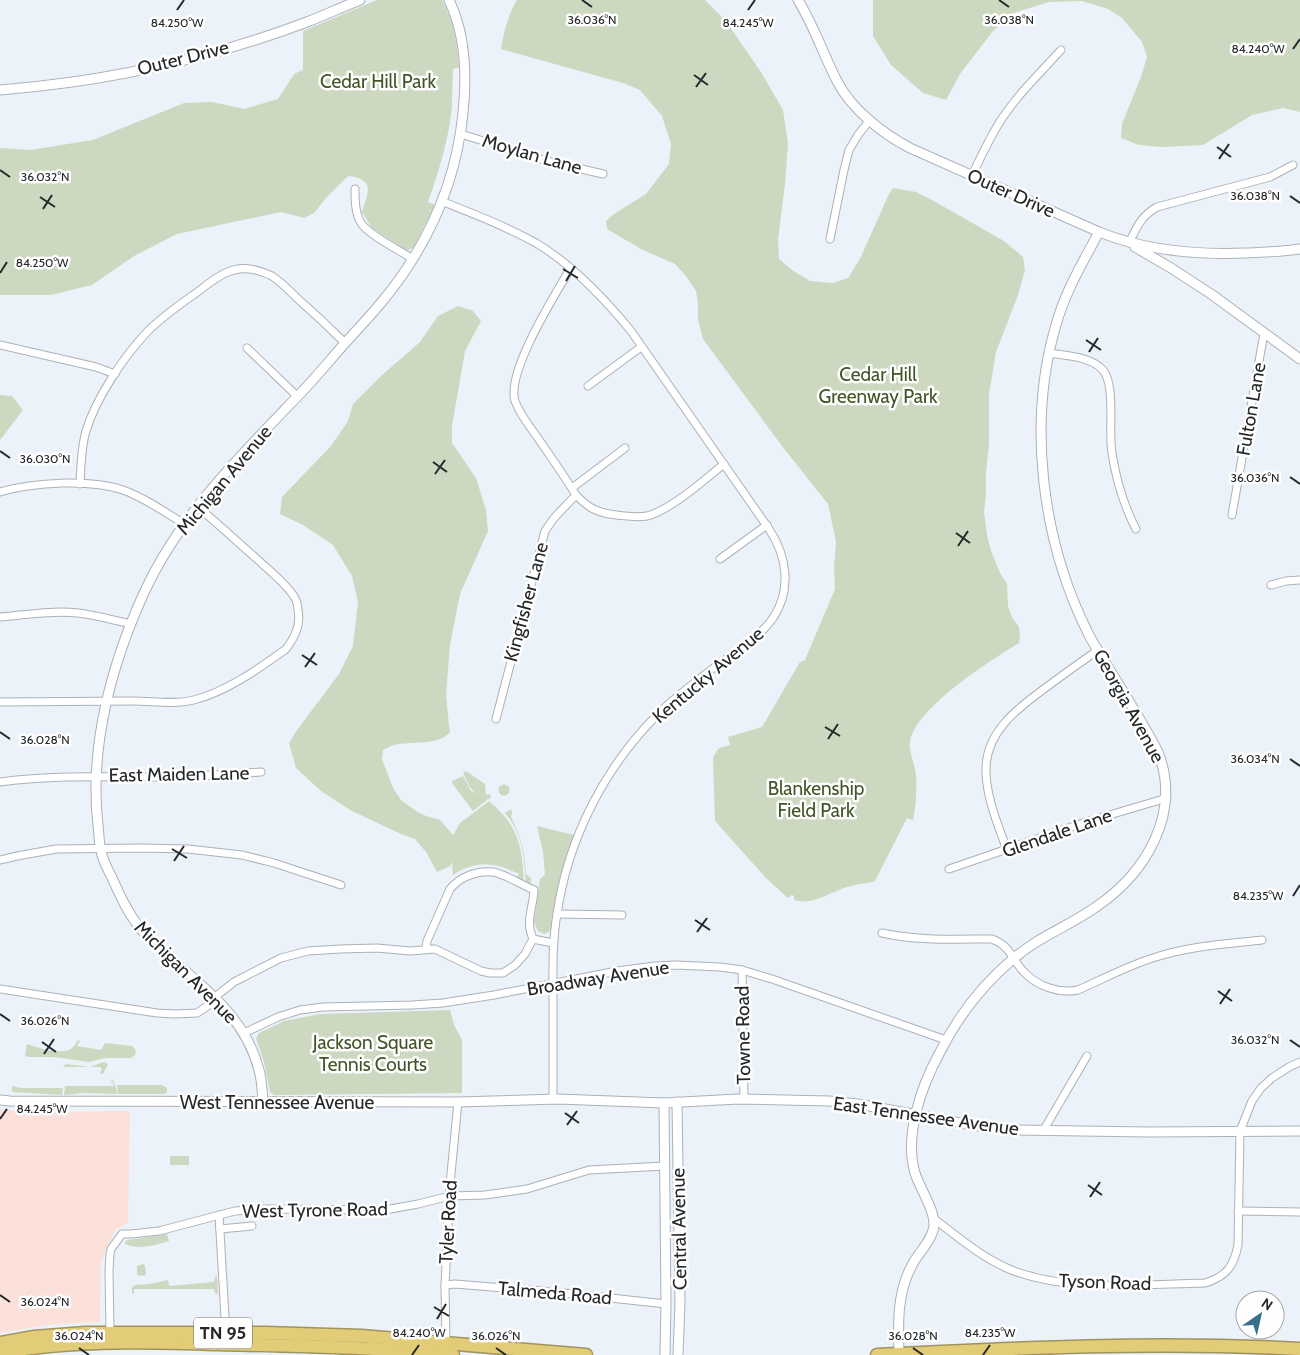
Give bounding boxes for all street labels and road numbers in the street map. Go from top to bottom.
street label: Outer Drive [135,35,231,80]
street label: Moylan Lane [480,129,585,179]
street label: Outer Drive [964,163,1059,223]
street label: Fulton Lane [1231,360,1271,457]
street label: Michigan Avenue [171,420,277,539]
street label: Kingfisher Lane [499,539,553,664]
street label: Kentucky Avenue [648,622,768,728]
street label: Georgia Avenue [1088,645,1170,767]
street label: East Maiden Lane [108,761,250,787]
street label: Glendale Lane [999,803,1115,863]
street label: Michigan Avenue [130,916,242,1028]
street label: Broadway Avenue [525,955,671,1001]
street label: Towne Road [731,986,755,1084]
street label: West Tennessee Avenue [180,1091,375,1114]
street label: East Tennessee Avenue [832,1092,1021,1140]
street label: Central Avenue [666,1168,692,1290]
street label: Tyler Road [434,1180,462,1264]
street label: West Tyrone Road [242,1197,388,1223]
street label: Tyson Road [1058,1269,1152,1295]
street label: Talmeda Road [497,1277,613,1309]
road number: TN 95 [194,1318,252,1349]

